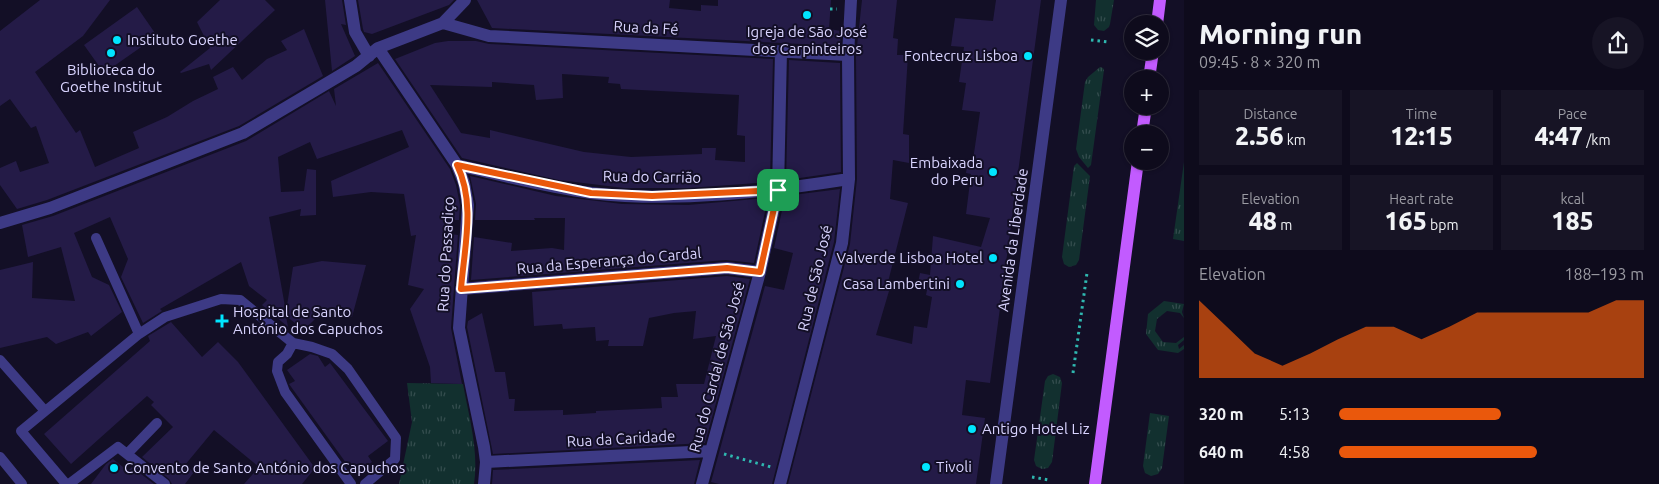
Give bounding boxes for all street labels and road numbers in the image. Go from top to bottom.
street label: Rua da Fé [613,17,679,38]
street label: Rua do Carrião [603,167,701,186]
street label: Avenida da Liberdade [994,167,1031,313]
street label: Rua do Passadiço [434,196,457,312]
street label: Rua de São José [794,223,835,333]
street label: Rua da Esperança do Cardal [516,244,702,277]
street label: Rua do Cardal de São José [686,280,747,454]
street label: Rua da Caridade [566,427,676,450]

